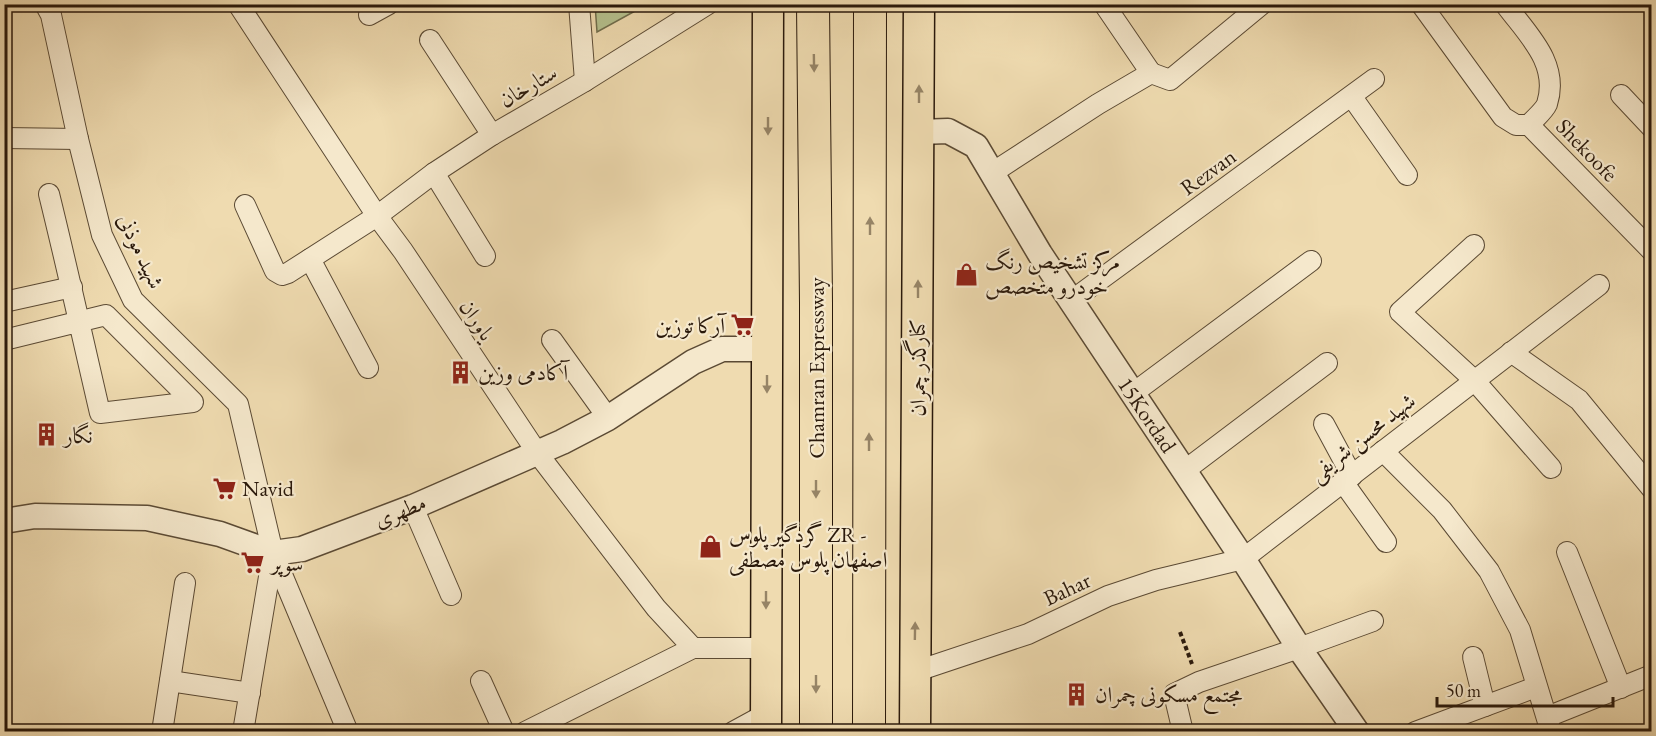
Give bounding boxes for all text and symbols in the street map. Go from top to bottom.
one-way arrow [809,53,818,72]
street label: ستارخان [494,58,562,114]
one-way arrow [914,85,924,104]
street label: Shekoofe [1550,112,1625,188]
one-way arrow [763,116,773,135]
street label: Rezvan [1174,142,1242,202]
street label: شهید موذنی [111,209,171,293]
one-way arrow [865,217,875,236]
place label: مرکز تشخیص رنگ خودرو متخصص [985,247,1120,301]
shop icon: مرکز تشخیص رنگ خودرو متخصص [954,261,980,287]
street label: Chamran Expressway [802,277,831,459]
one-way arrow [913,280,923,299]
street label: یاوران [453,294,502,348]
place label: آرکا توزین [655,311,727,340]
supermarket icon: آرکا توزین [730,312,756,338]
street label: کنارگذر چمران [902,319,932,417]
place label: آکادمی وزین [478,358,570,387]
building icon: آکادمی وزین [447,359,473,385]
street label: 15Kordad [1111,371,1183,459]
one-way arrow [762,374,772,393]
street label: شهید محسن شریفی [1303,386,1423,489]
place label: نگار [62,421,93,450]
building icon: نگار [33,422,59,448]
one-way arrow [864,433,874,452]
place label: Navid [242,474,295,503]
supermarket icon: Navid [211,475,237,501]
one-way arrow [811,479,821,498]
street label: مطهری [370,488,430,534]
place label: گردگیر پلوس ZR - اصفهان پلوس مصطفی [729,520,887,576]
shop icon: گردگیر پلوس ZR - اصفهان پلوس مصطفی [698,534,724,560]
place label: سوپر [269,549,303,578]
supermarket icon: سوپر [240,550,266,576]
street label: Bahar [1039,565,1096,613]
one-way arrow [761,590,771,609]
one-way arrow [910,622,920,641]
scale bar [1437,670,1612,708]
one-way arrow [811,674,821,693]
text: 50 m [1446,679,1481,702]
place label: مجتمع مسکونی چمران [1095,680,1243,714]
building icon: مجتمع مسکونی چمران [1064,681,1090,707]

